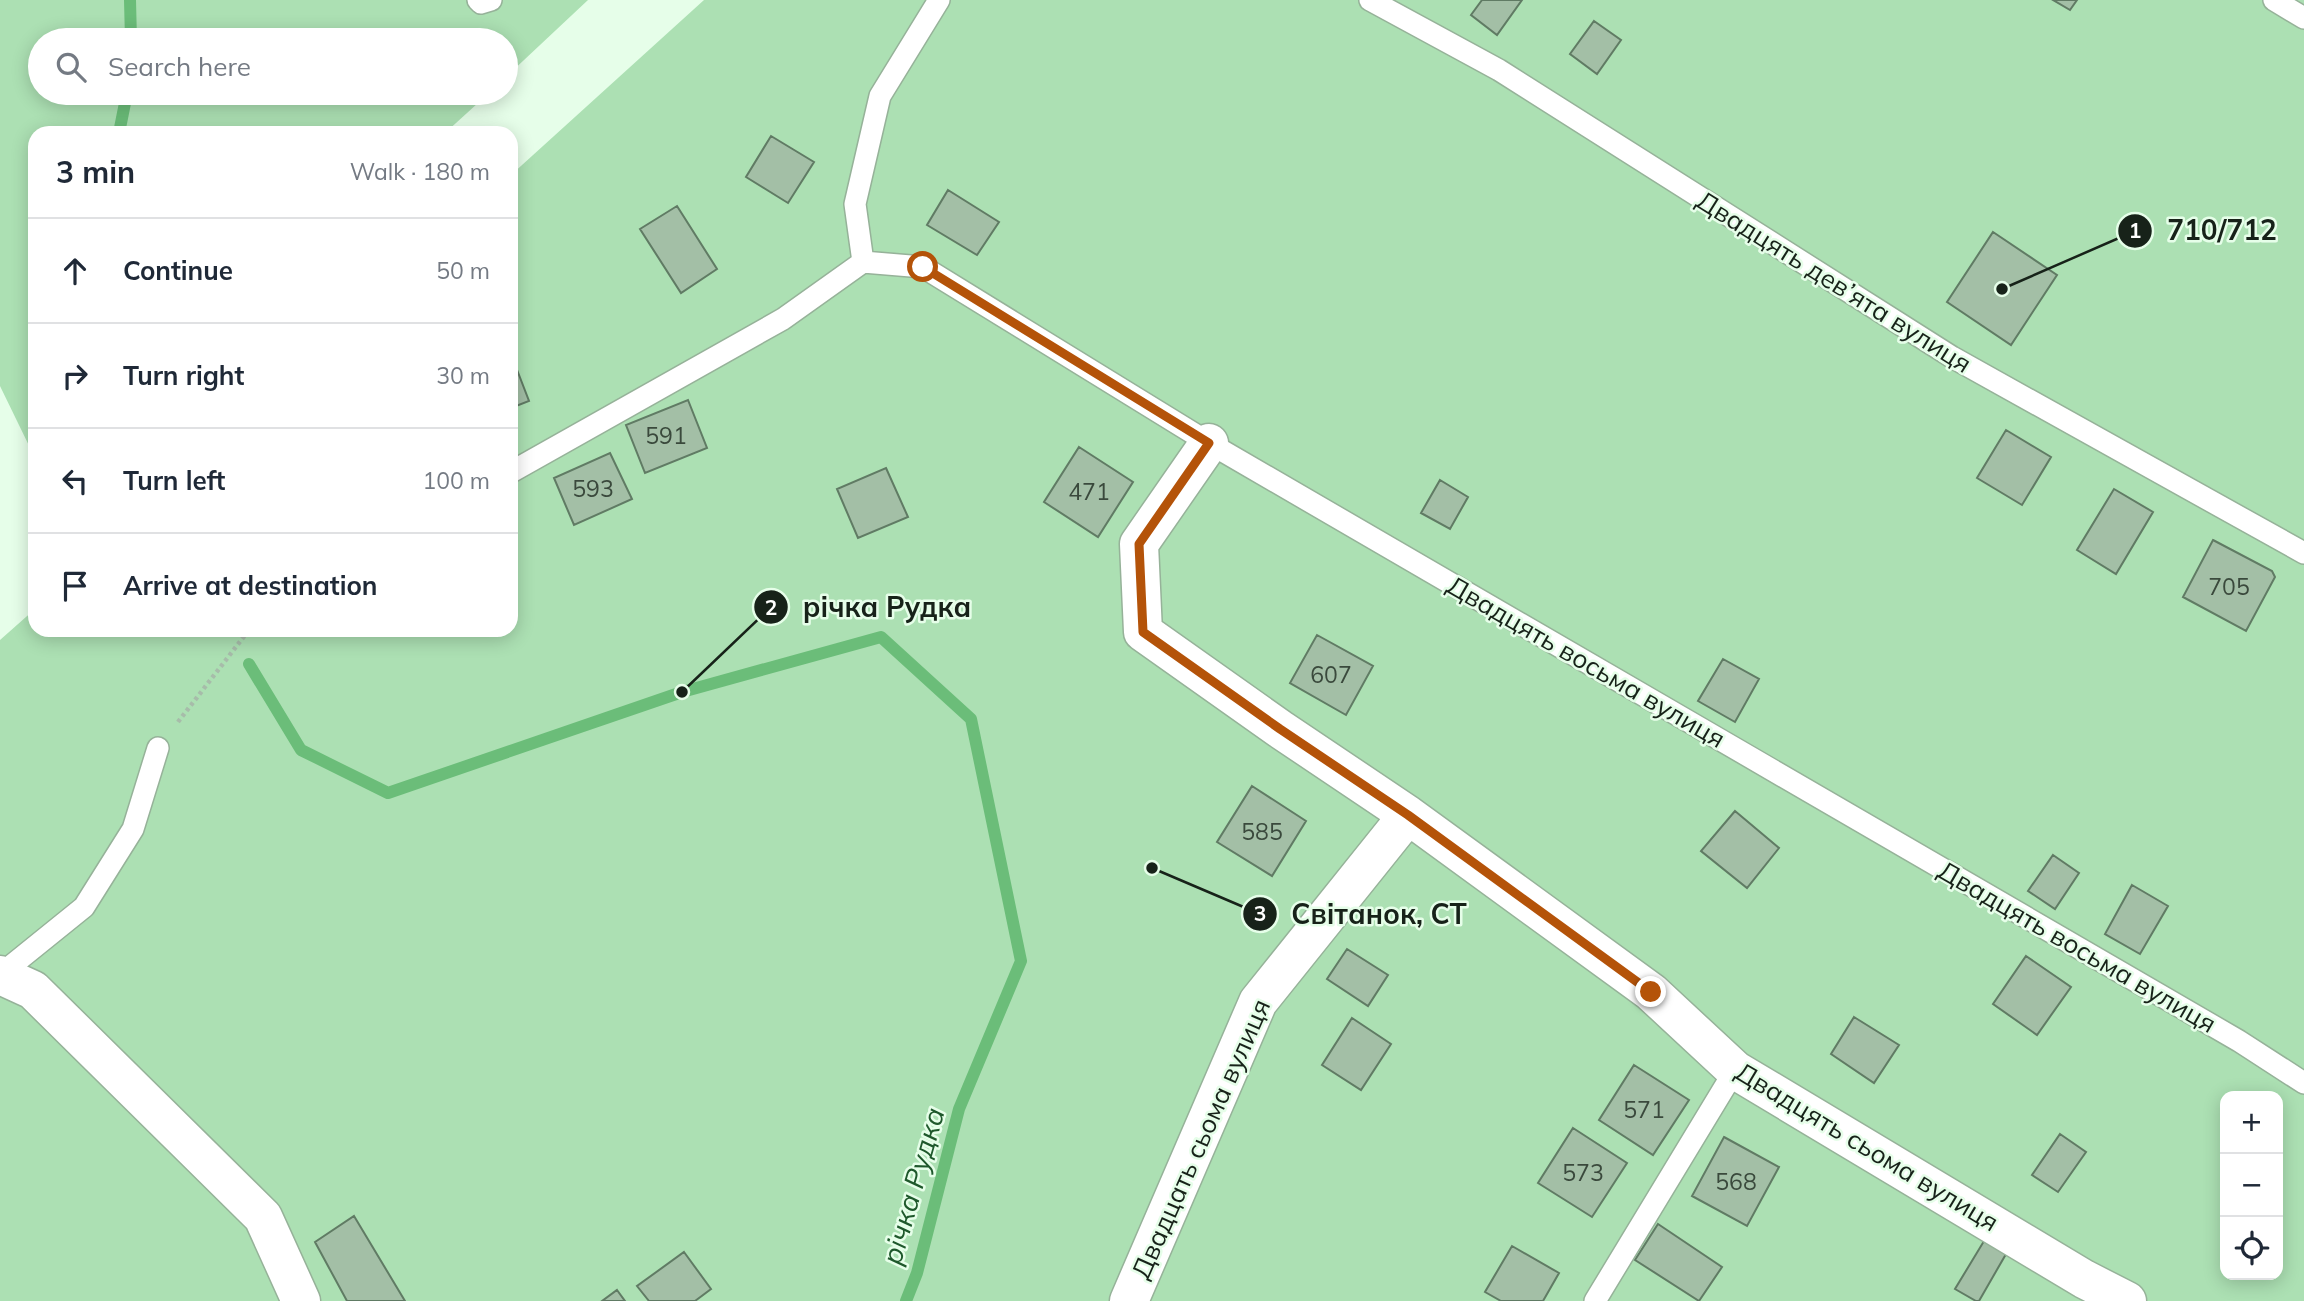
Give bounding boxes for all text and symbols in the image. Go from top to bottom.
search box [28,28,518,105]
icon: search [52,48,90,86]
text: Search here [108,50,251,83]
text: 3 min [56,153,135,191]
text: Walk · 180 m [350,157,490,186]
street label: Двадцять дев’ята вулиця [1691,183,1978,380]
callout: 710/712 [2118,206,2291,255]
text: 710/712 [2167,212,2277,247]
text: 1 [2129,217,2141,243]
route start [907,251,938,282]
icon: ahead [56,252,94,290]
text: Continue [123,254,233,287]
text: 50 m [436,256,490,285]
icon: right [56,357,94,395]
text: Turn right [123,359,244,392]
text: 30 m [436,361,490,390]
house number: 591 [645,421,687,450]
icon: left [56,462,94,500]
text: Turn left [123,464,225,497]
text: 100 m [422,466,490,495]
house number: 593 [572,474,614,503]
house number: 471 [1068,477,1110,506]
icon: arrive [56,567,94,605]
street label: Двадцять восьма вулиця [1441,568,1731,755]
text: Arrive at destination [123,569,378,602]
house number: 705 [2208,572,2250,601]
callout: річка Рудка [754,583,985,632]
text: річка Рудка [803,589,971,624]
text: 2 [765,594,777,620]
house number: 607 [1310,660,1352,689]
house number: 585 [1241,817,1283,846]
street label: Двадцять восьма вулиця [1932,853,2222,1040]
callout: Світанок, СТ [1242,889,1481,938]
text: Світанок, СТ [1291,896,1467,931]
text: 3 [1254,900,1266,926]
route end [1635,976,1666,1007]
street label: Двадцать сьома вулиця [1124,994,1277,1284]
street label: Двадцять сьома вулиця [1730,1055,2005,1238]
map controls [2220,1091,2283,1280]
button: + [2220,1091,2283,1154]
house number: 571 [1623,1095,1665,1124]
water label: річка Рудка [873,1103,952,1268]
button: − [2220,1154,2283,1217]
house number: 573 [1562,1158,1604,1187]
house number: 568 [1715,1167,1757,1196]
button: locate [2220,1217,2283,1280]

